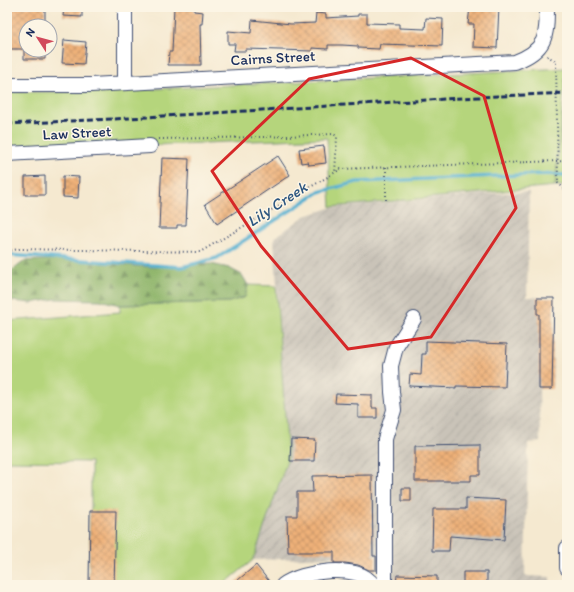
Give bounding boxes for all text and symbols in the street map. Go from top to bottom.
north arrow [18,18,58,58]
text: N [23,26,38,39]
street label: Cairns Street [230,47,316,69]
street label: Law Street [42,122,112,144]
water label: Lily Creek [243,177,311,230]

